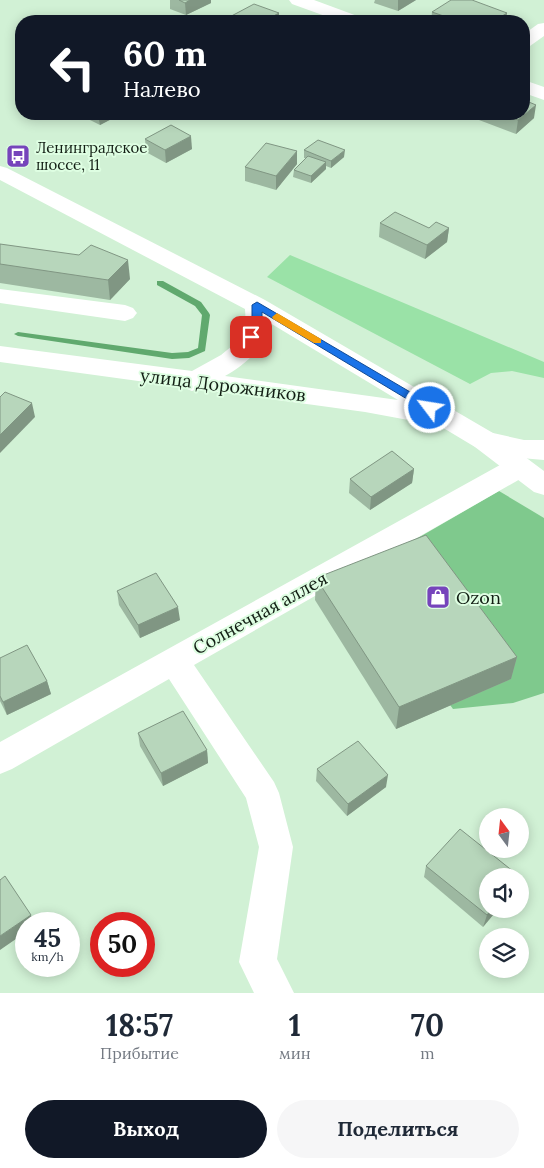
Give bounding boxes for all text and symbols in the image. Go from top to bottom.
text: 60 m [123,31,207,76]
icon: left [40,35,105,100]
text: Налево [123,75,201,103]
place label: Ленинградское шоссе, 11 [36,138,147,174]
bus stop icon: Ленинградское шоссе, 11 [5,143,31,169]
pin [230,316,272,358]
icon: arrive [237,323,265,351]
street label: улица Дорожников [139,363,307,407]
position arrow [403,381,455,433]
street label: Солнечная аллея [189,567,331,659]
shop icon: Ozon [425,584,451,610]
place label: Ozon [456,586,501,609]
north arrow [479,808,529,858]
map controls [479,808,529,978]
button: sound [479,868,529,918]
speed limit sign: 50 [90,912,155,977]
text: 45 [34,922,61,954]
button: layers [479,928,529,978]
text: km/h [31,949,64,964]
text: 18:57 [106,1006,173,1044]
text: 1 [289,1006,301,1044]
text: 70 [411,1006,444,1044]
text: Прибытие [100,1043,179,1063]
text: мин [279,1043,311,1063]
text: m [420,1043,435,1063]
button: Выход [25,1100,267,1158]
button: Поделиться [277,1100,519,1158]

